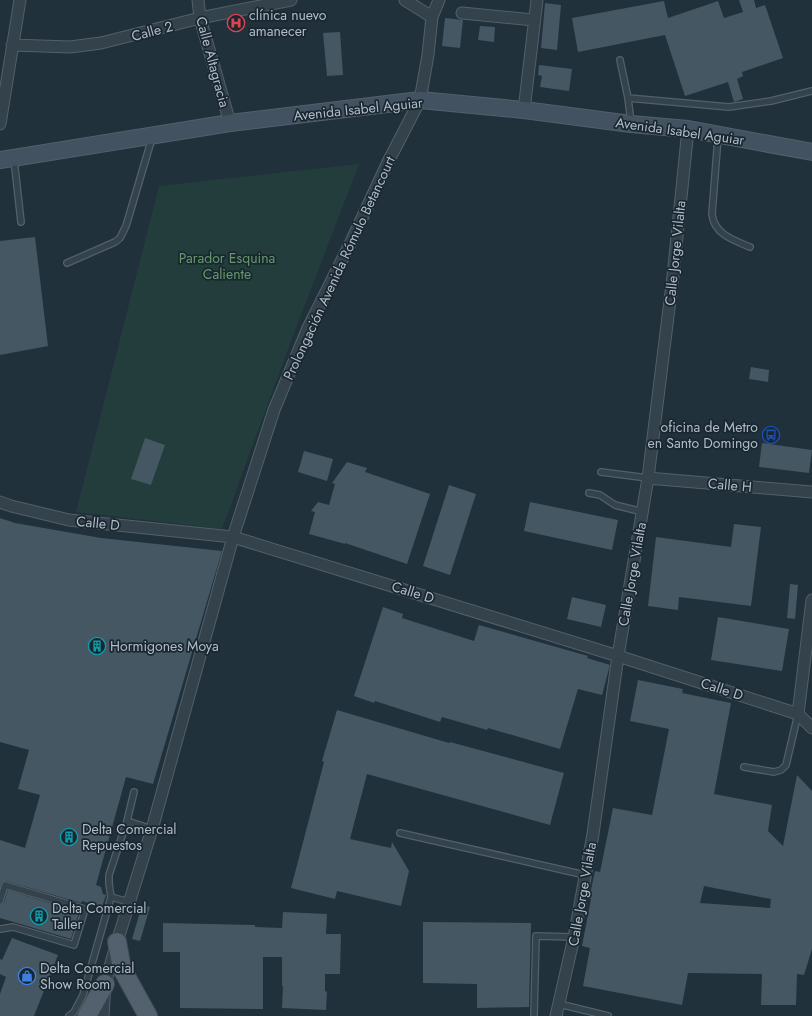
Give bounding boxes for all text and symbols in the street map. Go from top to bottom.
place label: clínica nuevo amanecer [249,5,327,41]
hospital icon: clínica nuevo amanecer [226,13,246,33]
street label: Calle Altagracia [191,14,235,110]
street label: Calle 2 [129,16,175,46]
street label: Avenida Isabel Aguiar [292,92,424,126]
street label: Avenida Isabel Aguiar [614,112,746,150]
street label: Prolongación Avenida Rómulo Betancourt [278,152,400,383]
street label: Calle Jorge Vilalta [660,200,690,306]
park label: Parador Esquina Caliente [179,248,275,284]
place label: oficina de Metro en Santo Domingo [648,417,758,453]
bus stop icon: oficina de Metro en Santo Domingo [761,425,781,445]
street label: Calle H [707,473,753,497]
street label: Calle D [75,511,121,535]
street label: Calle Jorge Vilalta [613,520,651,628]
street label: Calle D [389,576,437,608]
building icon: Hormigones Moya [87,636,107,656]
place label: Hormigones Moya [110,636,219,656]
street label: Calle D [698,673,746,705]
place label: Delta Comercial Repuestos [82,819,177,855]
building icon: Delta Comercial Repuestos [59,827,79,847]
street label: Calle Jorge Vilalta [563,840,601,948]
place label: Delta Comercial Taller [52,898,147,934]
building icon: Delta Comercial Taller [29,906,49,926]
place label: Delta Comercial Show Room [40,958,135,994]
shop icon: Delta Comercial Show Room [17,966,37,986]

